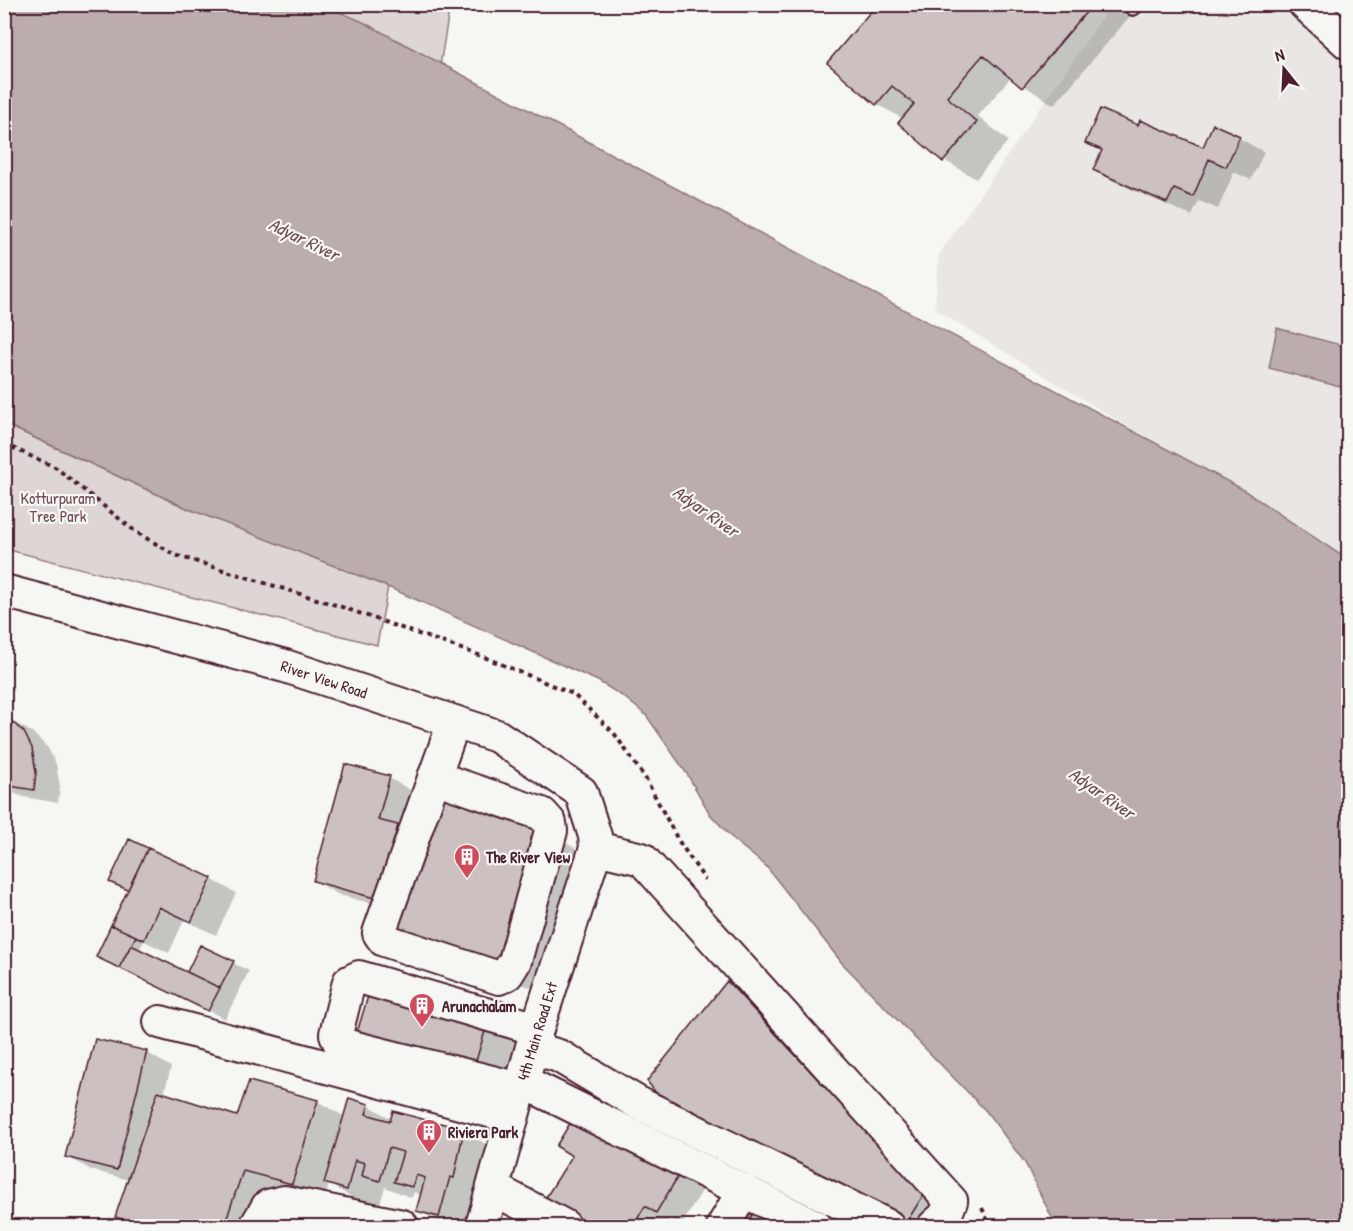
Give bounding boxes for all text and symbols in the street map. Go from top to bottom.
north arrow [1254,39,1314,99]
text: N [1272,43,1287,67]
water label: Adyar River [265,211,345,268]
water label: Adyar River [668,479,746,544]
park label: Kotturpuram Tree Park [21,487,96,527]
street label: River View Road [279,654,370,703]
water label: Adyar River [1064,761,1142,826]
building icon: The River View [452,842,482,880]
place label: The River View [485,846,571,868]
street label: 4th Main Road Ext [512,979,563,1083]
building icon: Arunachalam [407,991,437,1029]
place label: Arunachalam [442,995,517,1017]
building icon: Riviera Park [414,1117,444,1155]
place label: Riviera Park [448,1121,518,1143]

